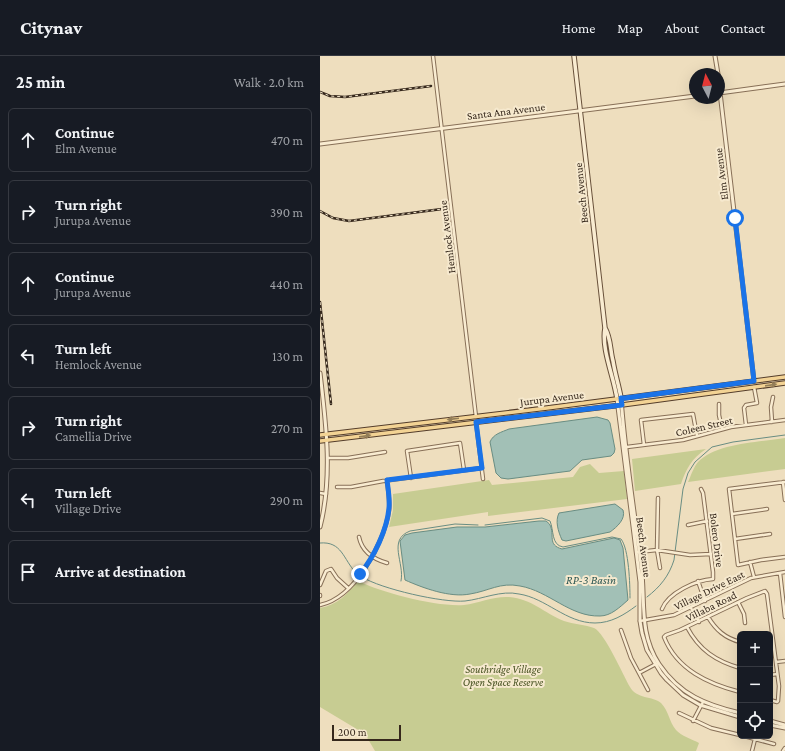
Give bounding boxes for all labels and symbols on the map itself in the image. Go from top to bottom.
north arrow [689,68,725,104]
street label: Santa Ana Avenue [466,100,546,122]
street label: Elm Avenue [712,147,730,201]
street label: Beech Avenue [572,162,590,224]
street label: Hemlock Avenue [437,200,457,274]
route start [726,209,744,227]
one-way arrow [765,382,777,388]
street label: Jurupa Avenue [518,388,585,409]
street label: Coleen Street [674,414,734,438]
one-way arrow [447,416,459,422]
one-way arrow [359,433,372,439]
street label: Bolero Drive [708,512,726,568]
street label: Beech Avenue [634,516,654,578]
route end [351,565,369,583]
street label: Village Drive East [672,568,747,613]
water label: RP-3 Basin [566,573,616,587]
street label: Villaba Road [684,588,739,623]
park label: Southridge Village Open Space Reserve [463,663,544,689]
scale bar [332,723,401,742]

